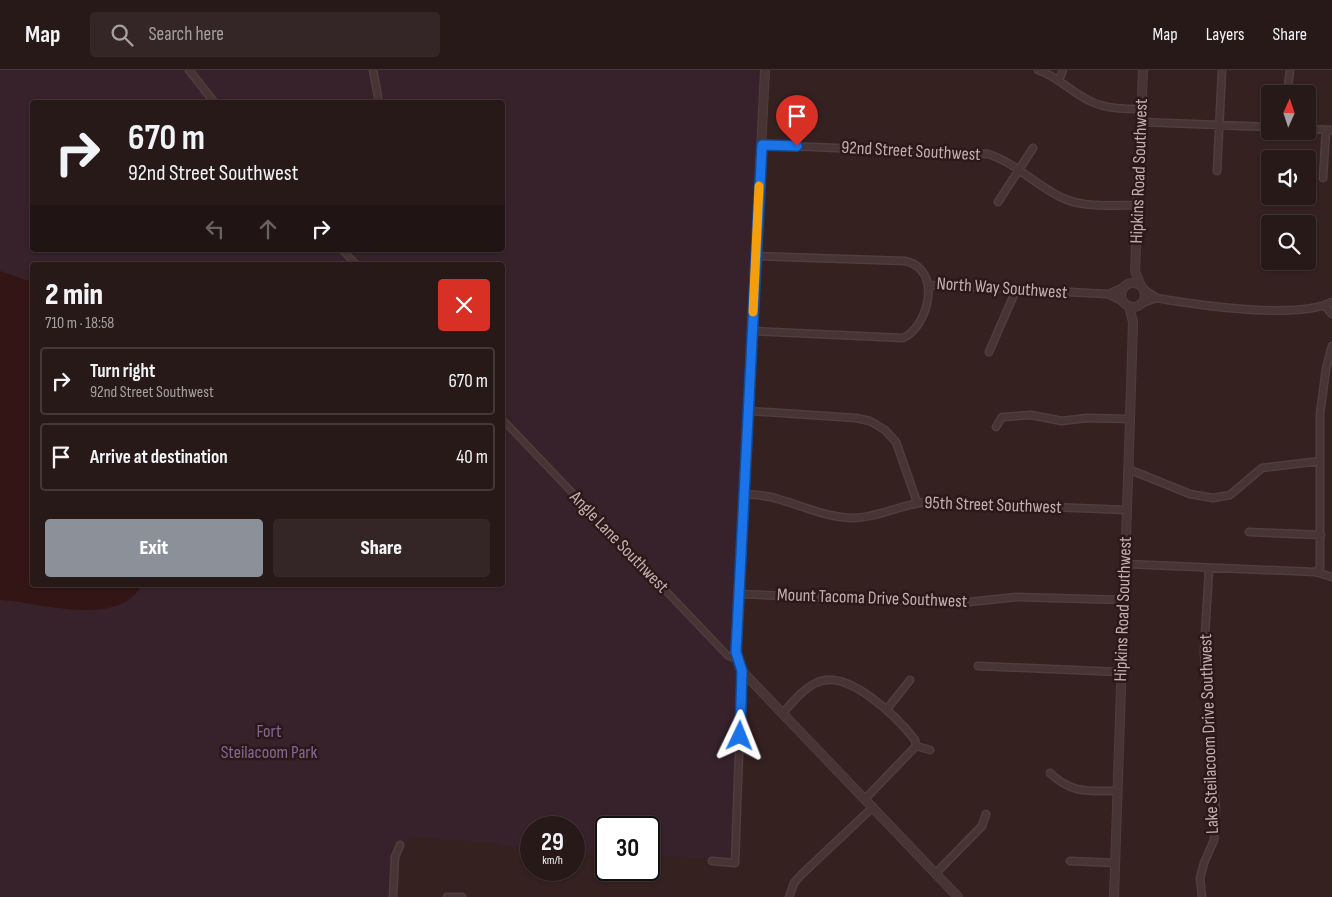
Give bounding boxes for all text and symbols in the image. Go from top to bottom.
search box [90,12,440,57]
text: Map [25,20,60,49]
icon: search [108,21,136,49]
text: Search here [148,23,224,46]
text: Map [1153,24,1178,45]
text: Layers [1206,24,1245,45]
text: Share [1273,24,1307,45]
north arrow [1261,85,1316,140]
map controls [1261,85,1316,270]
pin [776,95,818,146]
street label: Hipkins Road Southwest [1126,98,1152,244]
icon: arrive [783,102,811,130]
text: 670 m [128,117,205,160]
icon: right [45,120,110,185]
street label: 92nd Street Southwest [841,137,982,165]
button: sound [1261,150,1316,205]
text: 92nd Street Southwest [128,160,298,187]
icon: left [201,215,229,243]
icon: ahead [254,215,282,243]
icon: right [307,215,335,243]
button: search [1261,215,1316,270]
street label: North Way Southwest [936,273,1069,303]
text: 2 min [45,277,103,313]
button: close [438,279,490,331]
text: 710 m · 18:58 [45,314,114,333]
text: Turn right [90,360,155,383]
icon: right [47,367,75,395]
text: 670 m [448,370,488,393]
text: 92nd Street Southwest [90,383,214,402]
icon: arrive [47,443,75,471]
text: Arrive at destination [90,446,228,469]
text: 40 m [456,446,488,469]
street label: Angle Lane Southwest [565,486,673,597]
street label: 95th Street Southwest [924,492,1062,518]
button: Exit [45,519,263,577]
button: Share [273,519,490,577]
street label: Hipkins Road Southwest [1110,536,1136,682]
street label: Mount Tacoma Drive Southwest [777,584,968,612]
street label: Lake Steilacoom Drive Southwest [1195,633,1223,834]
position arrow [713,709,765,761]
park label: Fort Steilacoom Park [221,721,317,763]
speed limit sign: 30 [595,816,660,881]
text: 29 [541,827,564,858]
text: km/h [542,853,563,868]

